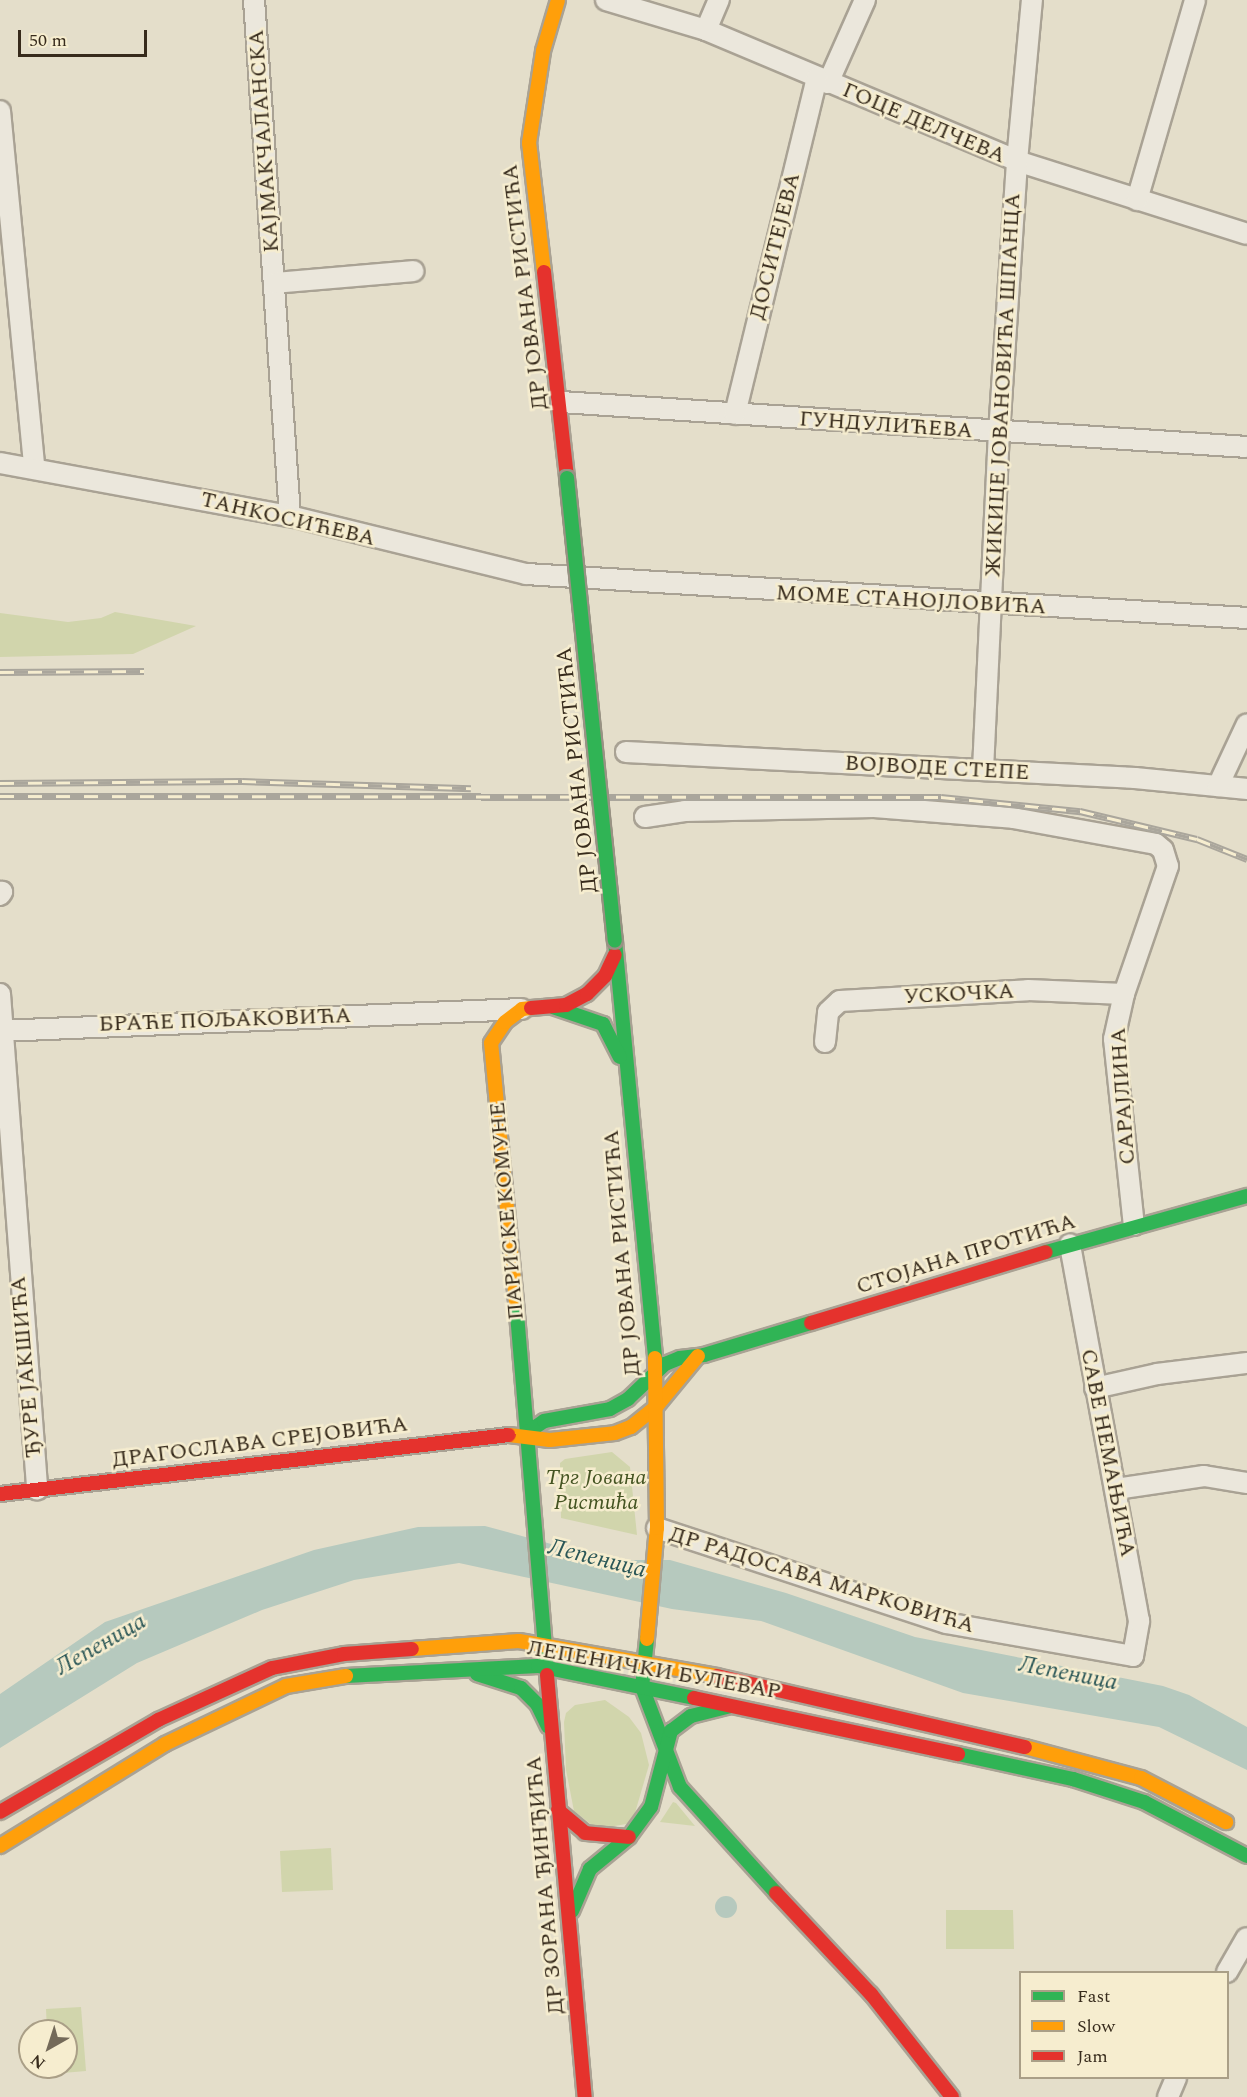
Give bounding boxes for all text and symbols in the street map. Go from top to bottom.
scale bar [21,18,150,56]
text: 50 m [29,27,67,54]
street label: КАЈМАКЧАЛАНСКА [243,29,285,253]
street label: ГОЦЕ ДЕЛЧЕВА [838,77,1010,169]
street label: ДР ЈОВАНА РИСТИЋА [497,163,553,411]
street label: ДОСИТЕЈЕВА [744,170,806,322]
street label: ЖИКИЦЕ ЈОВАНОВИЋА ШПАНЦА [980,192,1026,578]
street label: ГУНДУЛИЋЕВА [798,406,974,444]
street label: ТАНКОСИЋЕВА [198,486,378,552]
street label: МОМЕ СТАНОЈЛОВИЋА [775,580,1047,620]
street label: ДР ЈОВАНА РИСТИЋА [551,646,603,894]
street label: ВОЈВОДЕ СТЕПЕ [844,750,1030,786]
street label: УСКОЧКА [903,978,1015,1010]
street label: БРАЋЕ ПОЉАКОВИЋА [98,1002,352,1038]
street label: САРАЈЛИНА [1105,1026,1141,1166]
street label: ПАРИСКЕ КОМУНЕ [484,1101,530,1321]
street label: ДР ЈОВАНА РИСТИЋА [598,1129,646,1377]
street label: СТОЈАНА ПРОТИЋА [853,1208,1079,1300]
street label: ЂУРЕ ЈАКШИЋА [5,1275,47,1459]
street label: САВЕ НЕМАЊИЋА [1075,1347,1141,1559]
street label: ДРАГОСЛАВА СРЕЈОВИЋА [111,1411,409,1473]
park label: Трг Јована Ристића [546,1464,646,1516]
street label: ДР РАДОСАВА МАРКОВИЋА [666,1521,978,1639]
water label: Лепеница [545,1533,649,1585]
water label: Лепеница [51,1608,151,1682]
street label: ЛЕПЕНИЧКИ БУЛЕВАР [525,1635,783,1705]
water label: Лепеница [1016,1650,1120,1698]
street label: ДР ЗОРАНА ЂИНЂИЋА [521,1755,569,2015]
legend [1019,1971,1229,2079]
text: Fast [1077,1983,1110,2010]
text: Slow [1077,2013,1115,2040]
north arrow [18,2019,78,2079]
text: Jam [1077,2043,1108,2070]
text: N [25,2048,51,2075]

